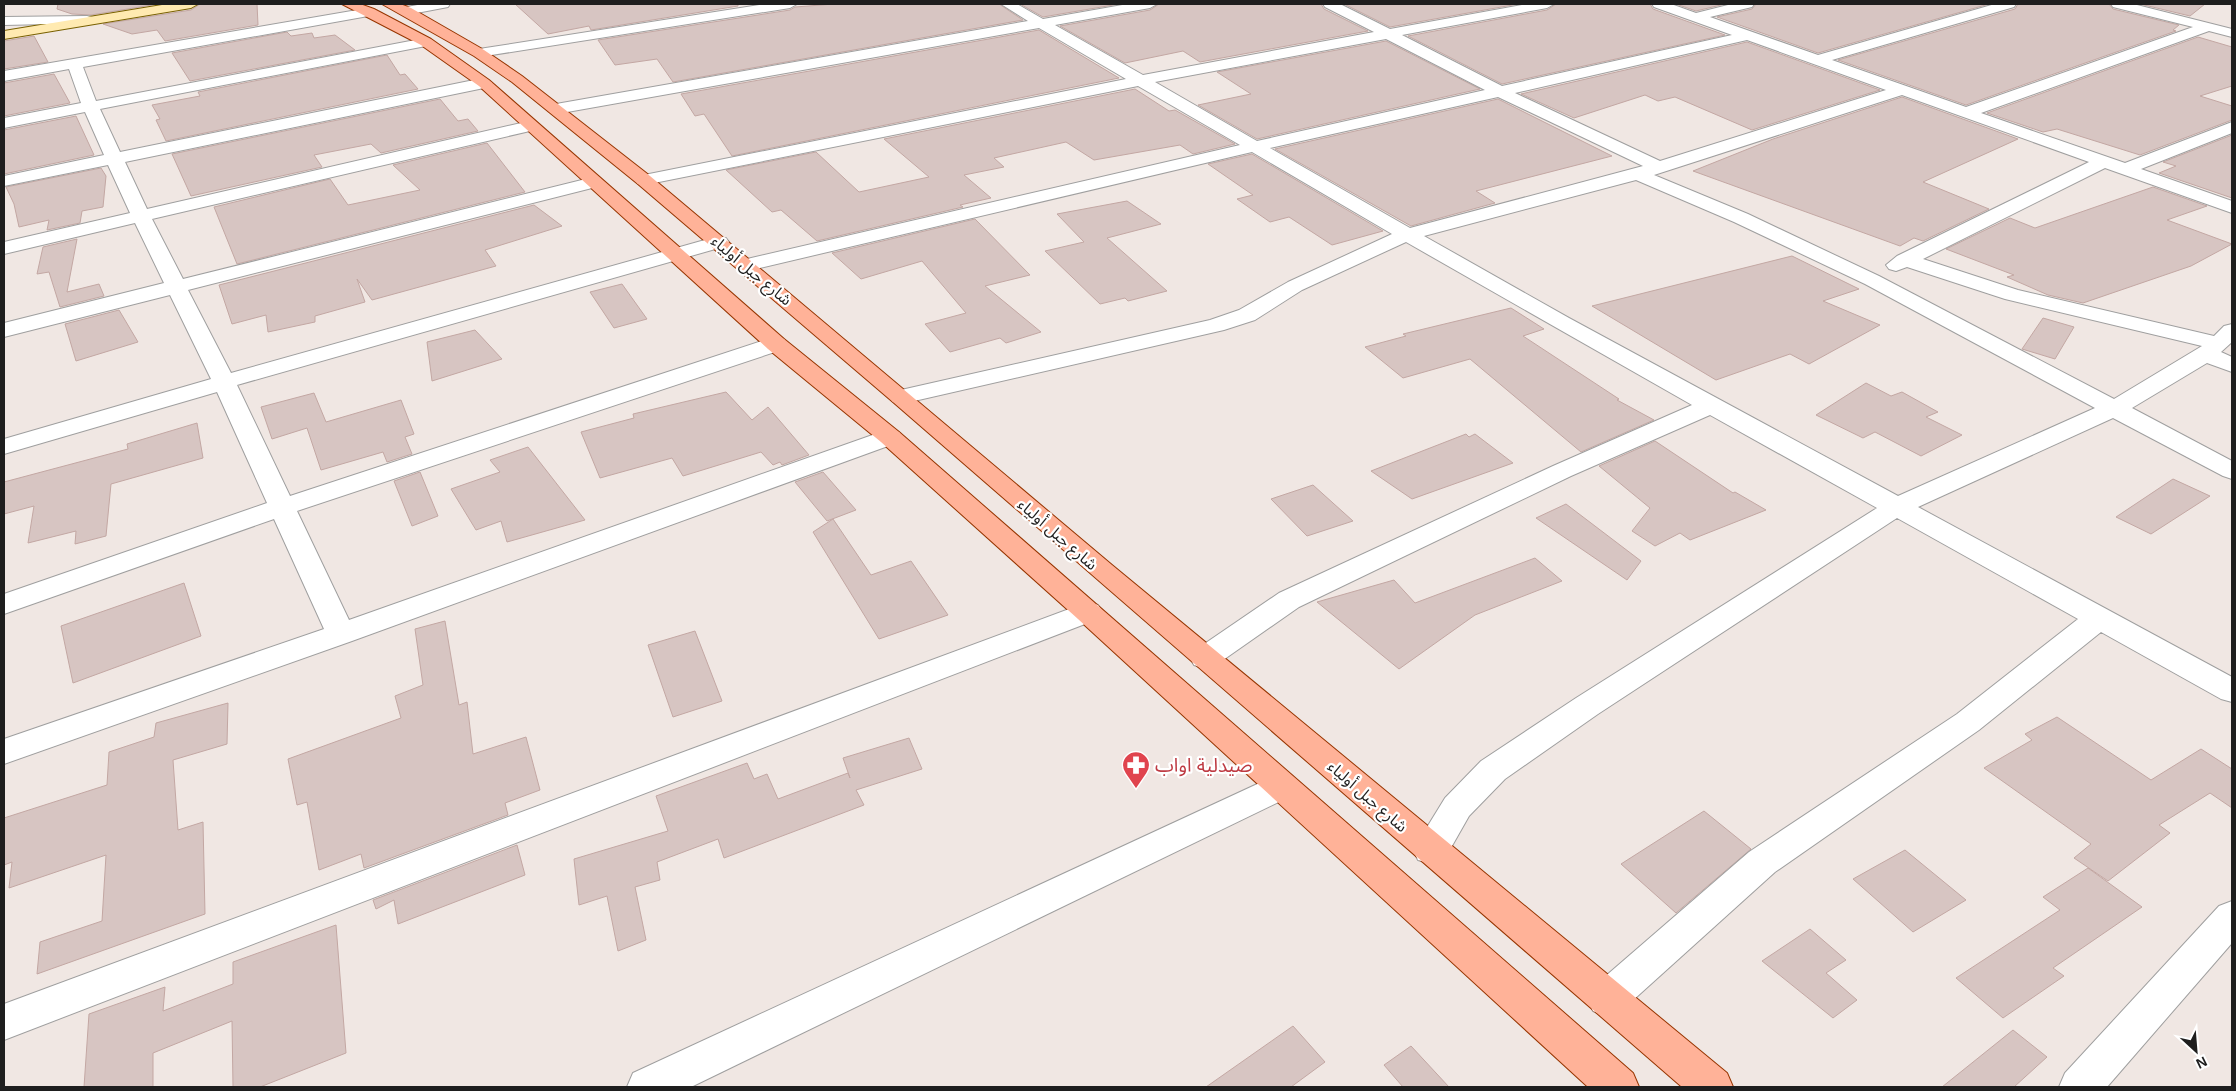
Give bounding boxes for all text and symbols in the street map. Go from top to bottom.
street label: شارع جبل أولياء [706,231,796,312]
street label: شارع جبل أولياء [1012,495,1101,576]
pharmacy icon: صيدلية اواب [1121,750,1151,789]
place label: صيدلية اواب [1155,755,1252,777]
street label: شارع جبل أولياء [1322,757,1411,838]
north arrow [2171,1026,2221,1076]
text: N [2194,1053,2210,1072]

